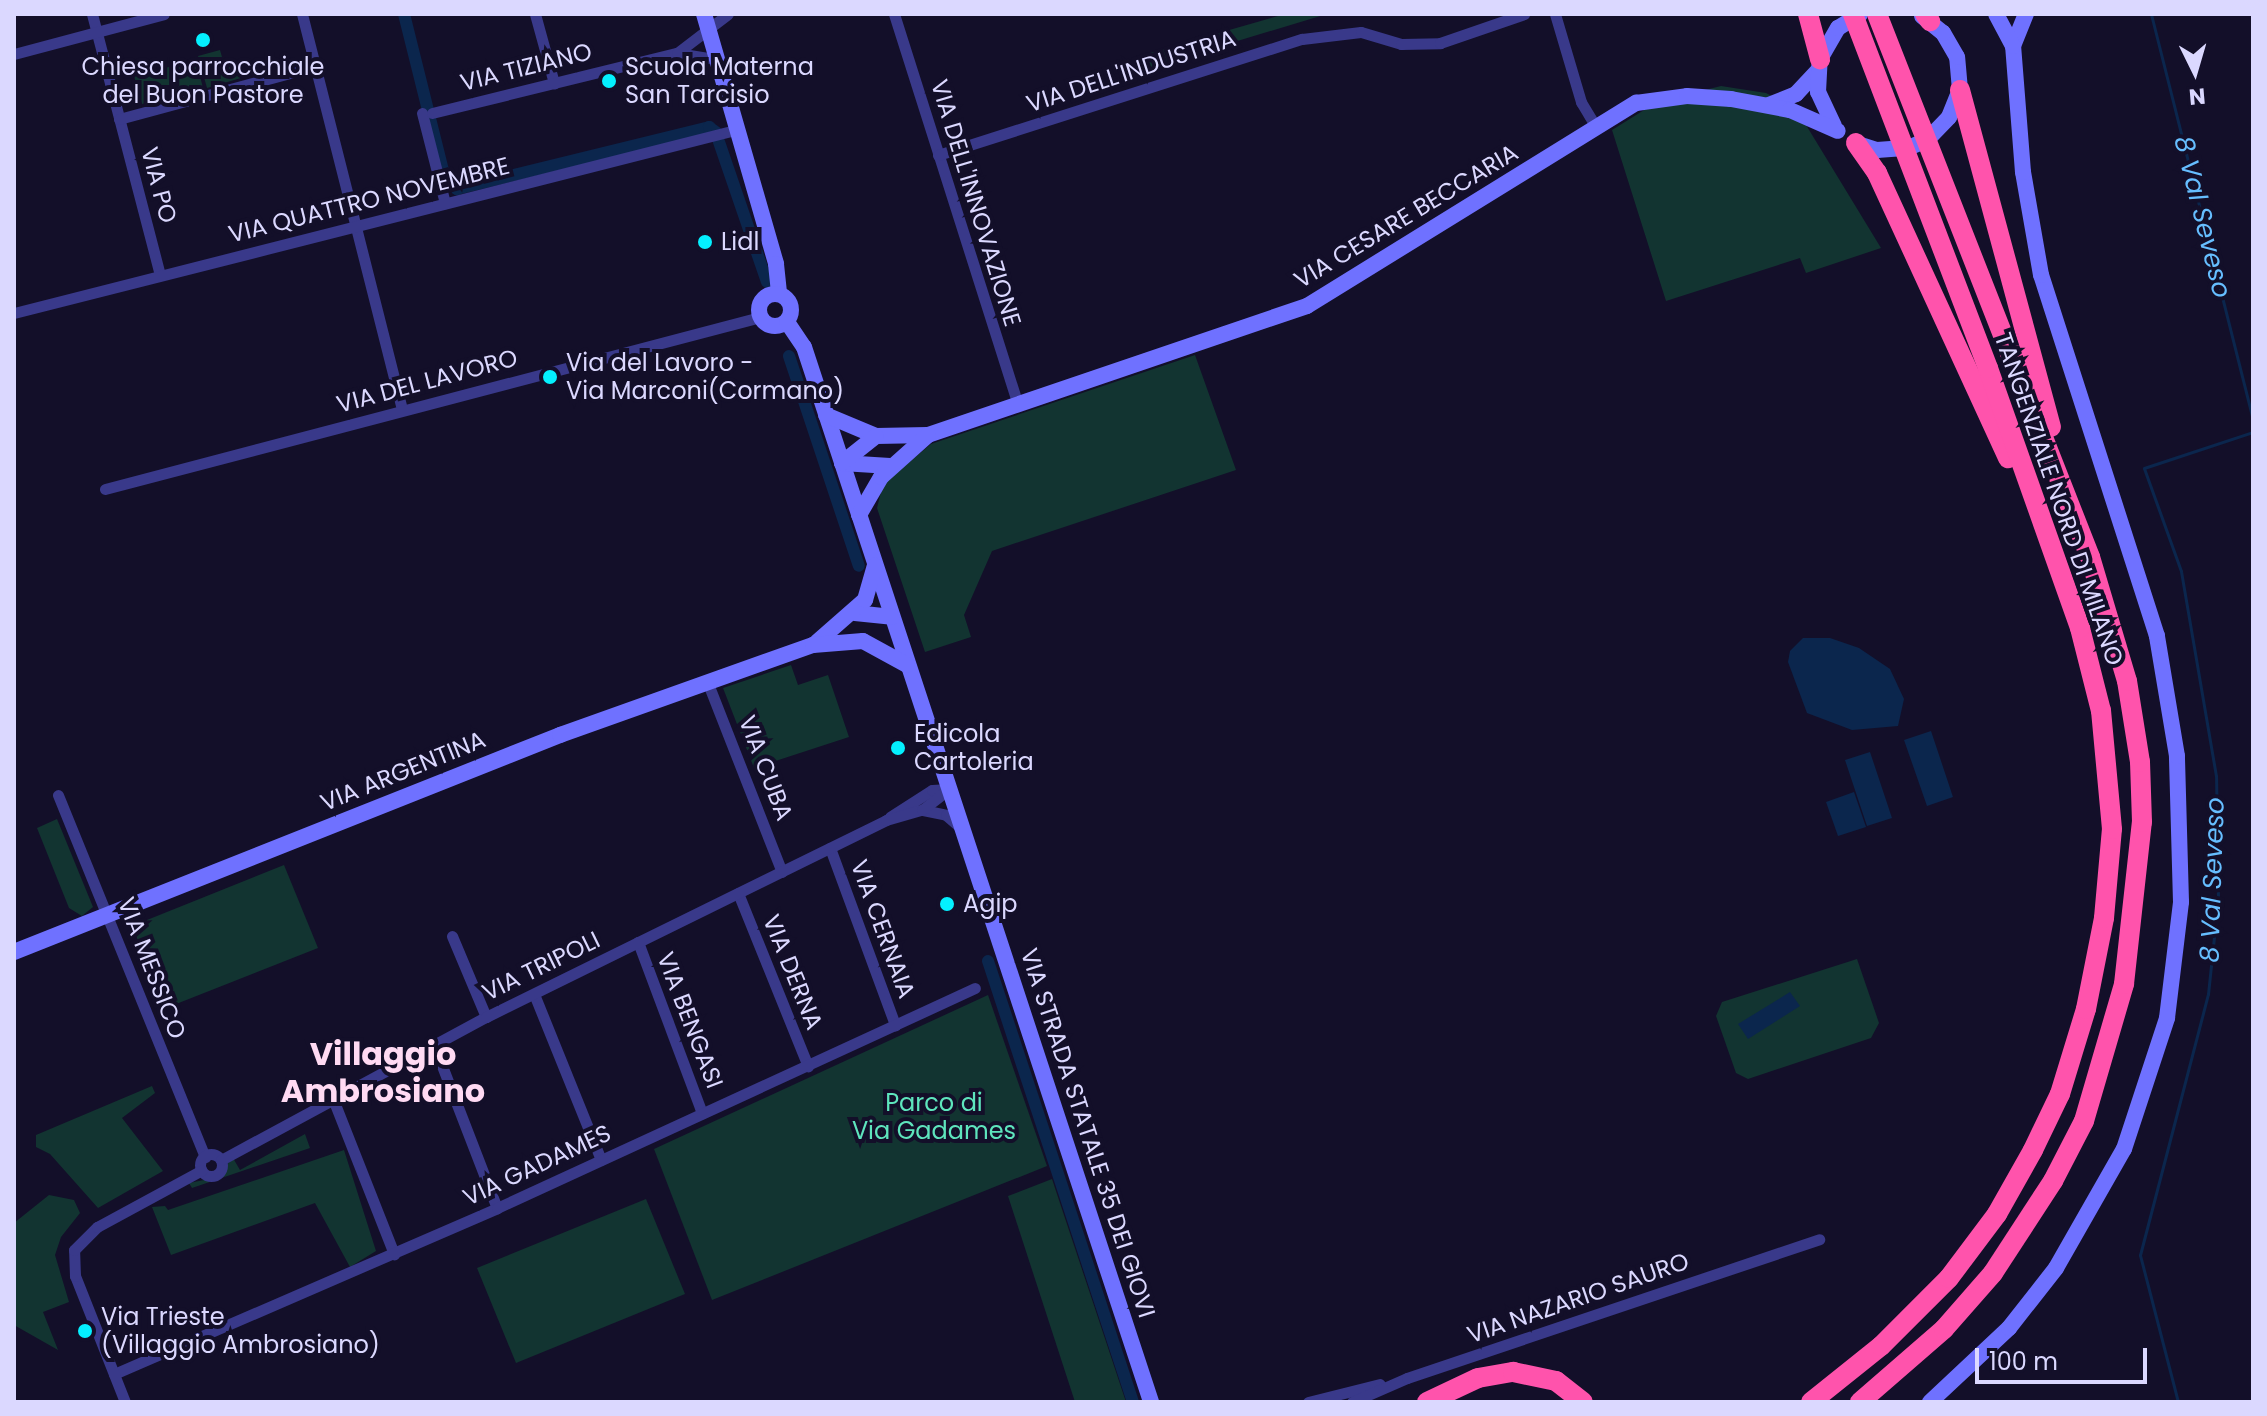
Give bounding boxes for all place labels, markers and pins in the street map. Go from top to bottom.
marker: Chiesa parrocchiale del Buon Pastore [194,31,212,49]
place label: Chiesa parrocchiale del Buon Pastore [82,53,324,109]
place label: Scuola Materna San Tarcisio [625,53,814,109]
marker: Scuola Materna San Tarcisio [600,72,618,90]
place label: Lidl [721,228,759,256]
marker: Lidl [696,233,714,251]
place label: Via del Lavoro - Via Marconi(Cormano) [566,349,844,405]
marker: Via del Lavoro - Via Marconi(Cormano) [541,368,559,386]
place label: Edicola Cartoleria [914,720,1034,776]
marker: Edicola Cartoleria [889,739,907,757]
place label: Agip [963,890,1018,918]
marker: Agip [938,895,956,913]
place label: Via Trieste (Villaggio Ambrosiano) [101,1303,380,1359]
marker: Via Trieste (Villaggio Ambrosiano) [76,1322,94,1340]

